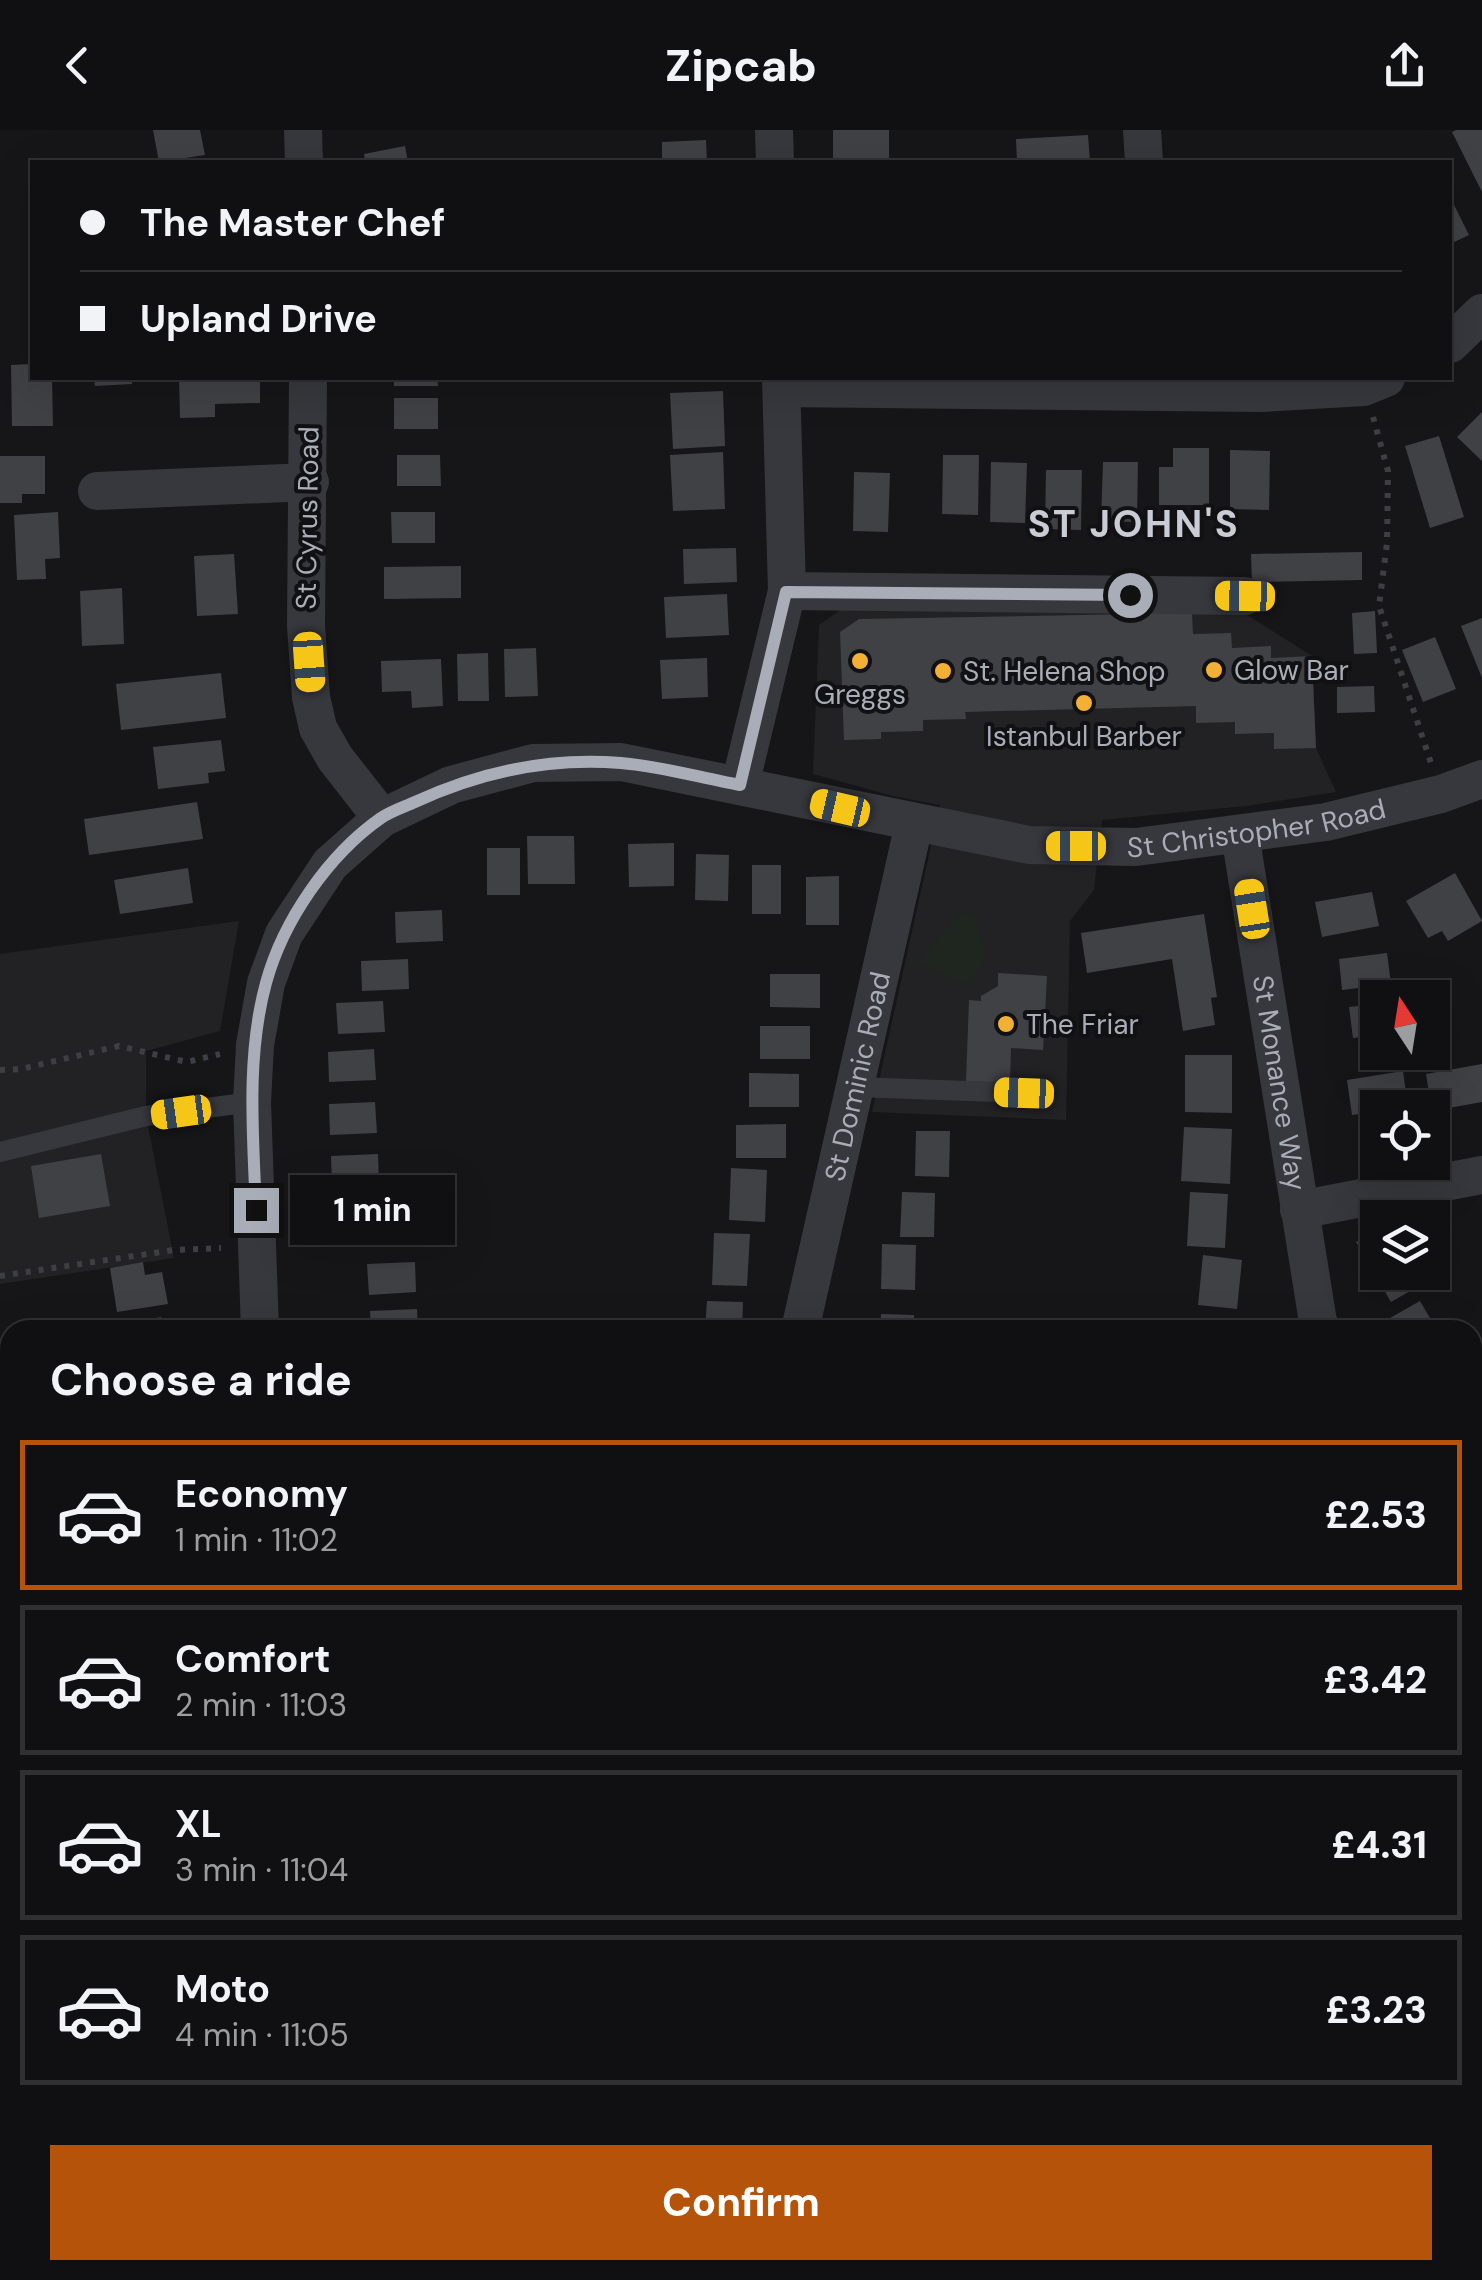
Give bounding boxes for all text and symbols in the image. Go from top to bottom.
text: Zipcab [665,36,817,95]
icon: back [50,38,105,93]
icon: share [1377,38,1432,93]
text: The Master Chef [140,198,445,248]
text: Upland Drive [140,294,377,344]
street label: St Cyrus Road [287,426,328,610]
district label: ST JOHN'S [1028,499,1240,549]
route start [1108,573,1153,618]
car [1215,580,1275,612]
car [292,631,326,693]
marker: Greggs [849,650,871,672]
place label: Glow Bar [1234,652,1349,689]
place label: St. Helena Shop [963,653,1166,690]
marker: Glow Bar [1203,659,1225,681]
marker: St. Helena Shop [932,660,954,682]
place label: Greggs [814,676,906,713]
marker: Istanbul Barber [1073,692,1095,714]
place label: Istanbul Barber [986,718,1182,755]
car [807,787,873,829]
street label: St Christopher Road [1127,790,1389,866]
car [1046,831,1106,861]
car [1232,877,1272,941]
street label: St Dominic Road [816,968,899,1185]
street label: St Monance Way [1244,972,1315,1193]
north arrow [1360,980,1450,1070]
map controls [1360,980,1450,1290]
place label: The Friar [1026,1006,1139,1043]
marker: The Friar [995,1013,1017,1035]
car [993,1077,1055,1109]
button: locate [1360,1090,1450,1180]
car [149,1093,213,1131]
callout: 1 min [291,1175,456,1245]
route end [234,1188,279,1233]
text: 1 min [333,1189,412,1231]
button: layers [1360,1200,1450,1290]
text: Choose a ride [50,1350,352,1409]
text: Economy [175,1469,348,1519]
icon: car [55,1470,145,1560]
text: £2.53 [1325,1490,1427,1540]
text: 1 min · 11:02 [175,1519,338,1561]
text: Comfort [175,1634,331,1684]
icon: car [55,1635,145,1725]
text: £3.42 [1323,1655,1427,1705]
text: 2 min · 11:03 [175,1684,347,1726]
text: XL [175,1799,222,1849]
icon: car [55,1800,145,1890]
text: £4.31 [1332,1820,1427,1870]
text: 3 min · 11:04 [175,1849,348,1891]
text: Moto [175,1964,270,2014]
icon: car [55,1965,145,2055]
text: £3.23 [1325,1985,1427,2035]
text: 4 min · 11:05 [175,2014,349,2056]
button: Confirm [50,2145,1432,2260]

